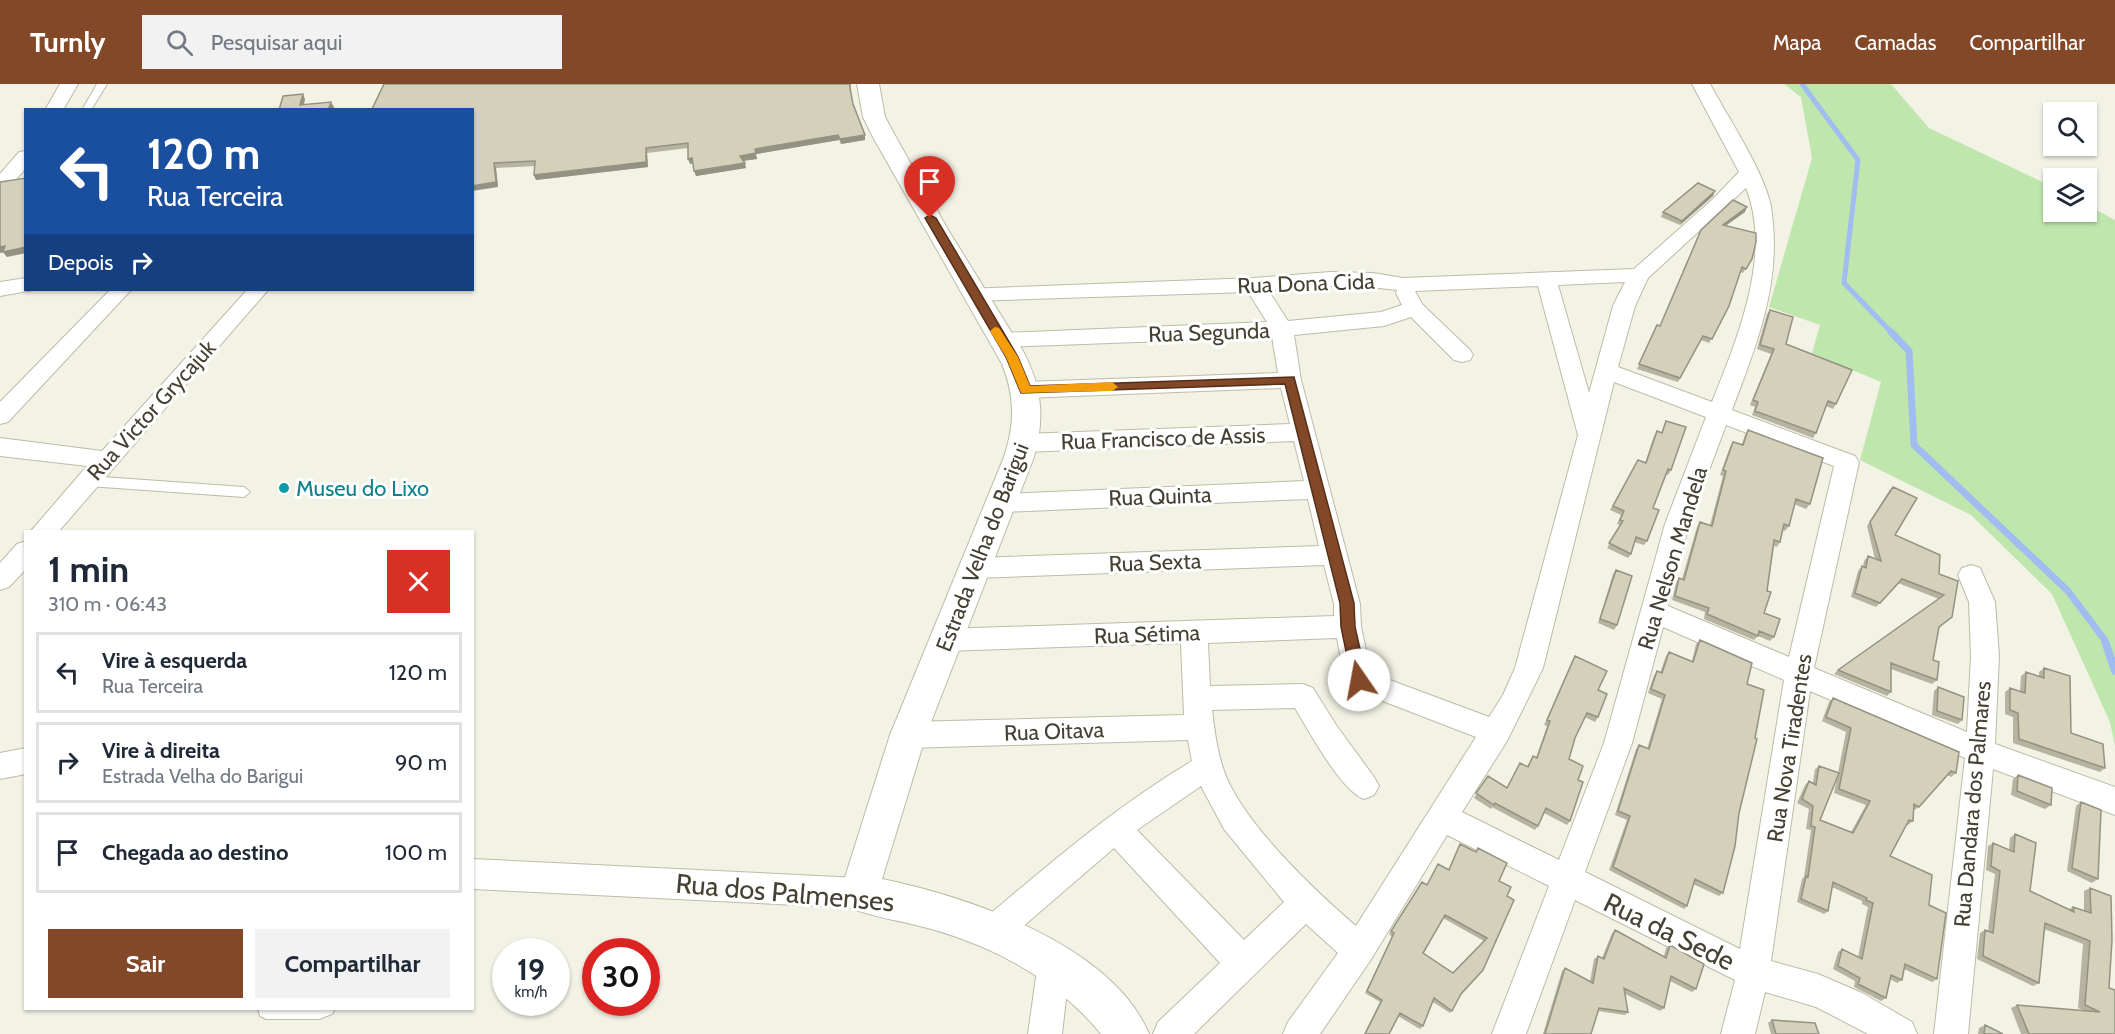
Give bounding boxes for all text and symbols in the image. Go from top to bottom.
search box [142,15,562,69]
text: Turnly [30,25,106,59]
icon: search [163,26,196,59]
text: Pesquisar aqui [211,29,342,56]
text: Mapa [1773,30,1821,55]
text: Camadas [1854,30,1936,55]
text: Compartilhar [1969,30,2085,55]
map controls [2043,102,2097,222]
button: search [2043,102,2097,156]
text: 120 m [147,128,260,180]
icon: left [48,132,126,210]
pin [904,156,955,218]
icon: arrive [913,165,946,198]
button: layers [2043,168,2097,222]
text: Rua Terceira [147,180,283,213]
icon: right [125,246,158,279]
text: Depois [48,249,113,276]
street label: Rua Dona Cida [1237,268,1376,299]
street label: Rua Segunda [1148,317,1271,348]
street label: Rua Victor Grycajuk [81,334,222,486]
street label: Rua Francisco de Assis [1060,421,1266,456]
street label: Estrada Velha do Barigui [930,439,1035,655]
street label: Rua Nelson Mandela [1632,463,1713,653]
place label: Museu do Lixo [296,475,429,502]
marker: Museu do Lixo [277,481,291,495]
street label: Rua Quinta [1108,481,1212,512]
text: 1 min [48,547,129,591]
street label: Rua Sexta [1108,547,1202,578]
button: close [387,550,450,613]
text: 310 m · 06:43 [48,592,167,616]
street label: Rua Sétima [1094,619,1201,650]
text: Vire à esquerda [102,647,247,674]
position arrow [1327,648,1391,712]
street label: Rua Nova Tiradentes [1761,652,1818,844]
icon: left [51,656,84,689]
text: 120 m [389,659,447,686]
text: Rua Terceira [102,674,203,698]
street label: Rua Dandara dos Palmares [1948,680,1997,928]
street label: Rua Oitava [1003,716,1105,747]
text: Vire à direita [102,737,220,764]
icon: right [51,746,84,779]
text: 90 m [395,749,447,776]
text: Estrada Velha do Barigui [102,764,303,788]
icon: arrive [51,836,84,869]
text: Chegada ao destino [102,839,288,866]
text: 100 m [385,839,447,866]
street label: Rua dos Palmenses [674,867,896,919]
street label: Rua da Sede [1598,886,1740,977]
button: Sair [48,929,243,998]
button: Compartilhar [255,929,450,998]
speed limit sign: 30 [582,938,660,1016]
text: 19 [517,951,545,988]
text: km/h [515,983,547,1001]

